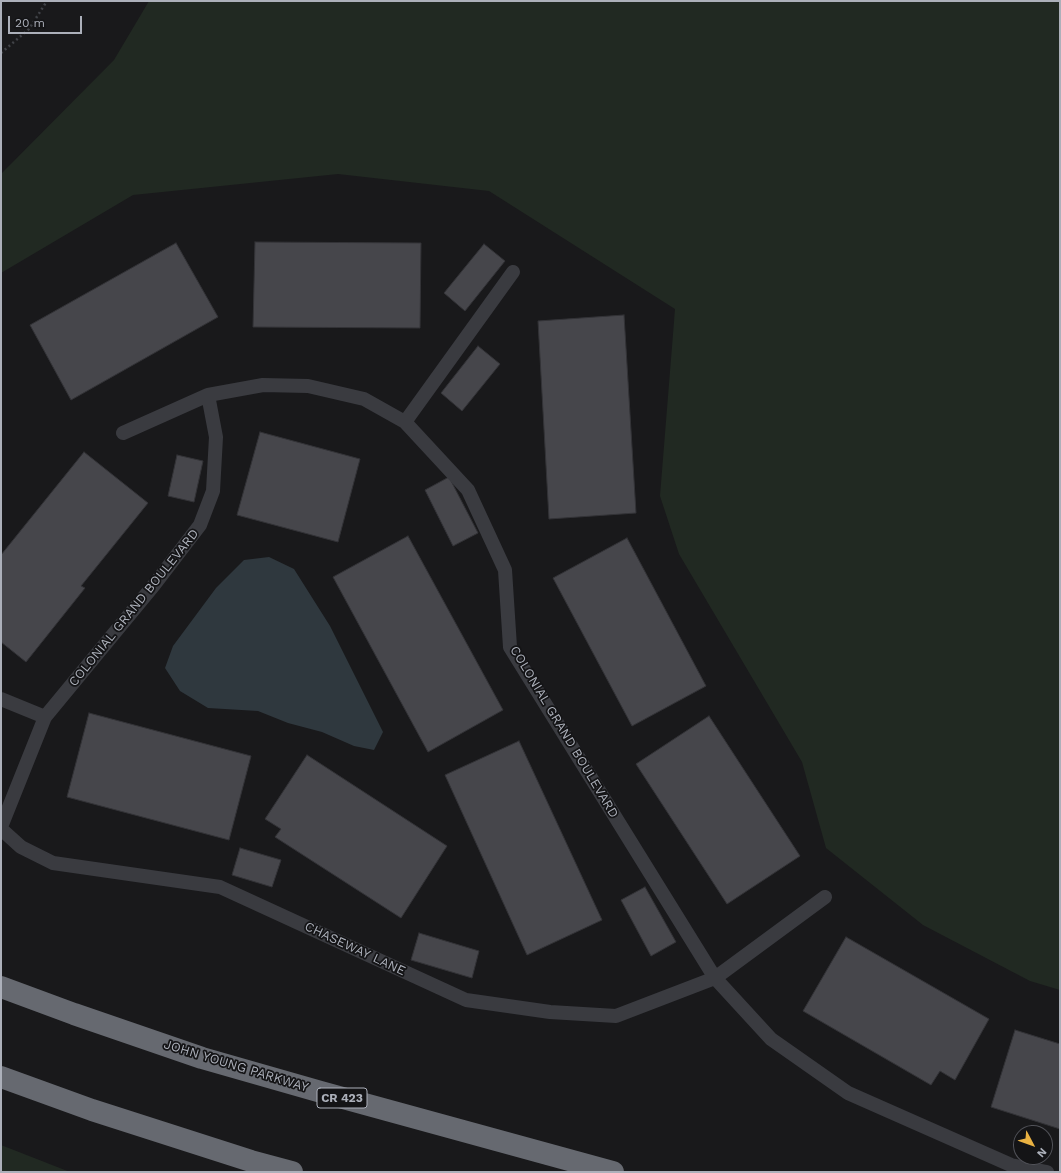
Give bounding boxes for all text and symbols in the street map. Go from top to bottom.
scale bar [10,8,84,34]
text: 20 m [15,16,45,30]
street label: COLONIAL GRAND BOULEVARD [66,526,202,690]
street label: COLONIAL GRAND BOULEVARD [506,643,622,821]
street label: CHASEWAY LANE [302,919,408,979]
street label: JOHN YOUNG PARKWAY [162,1037,310,1095]
road number: CR 423 [317,1088,367,1108]
north arrow [1013,1125,1053,1165]
text: N [1034,1145,1049,1160]

